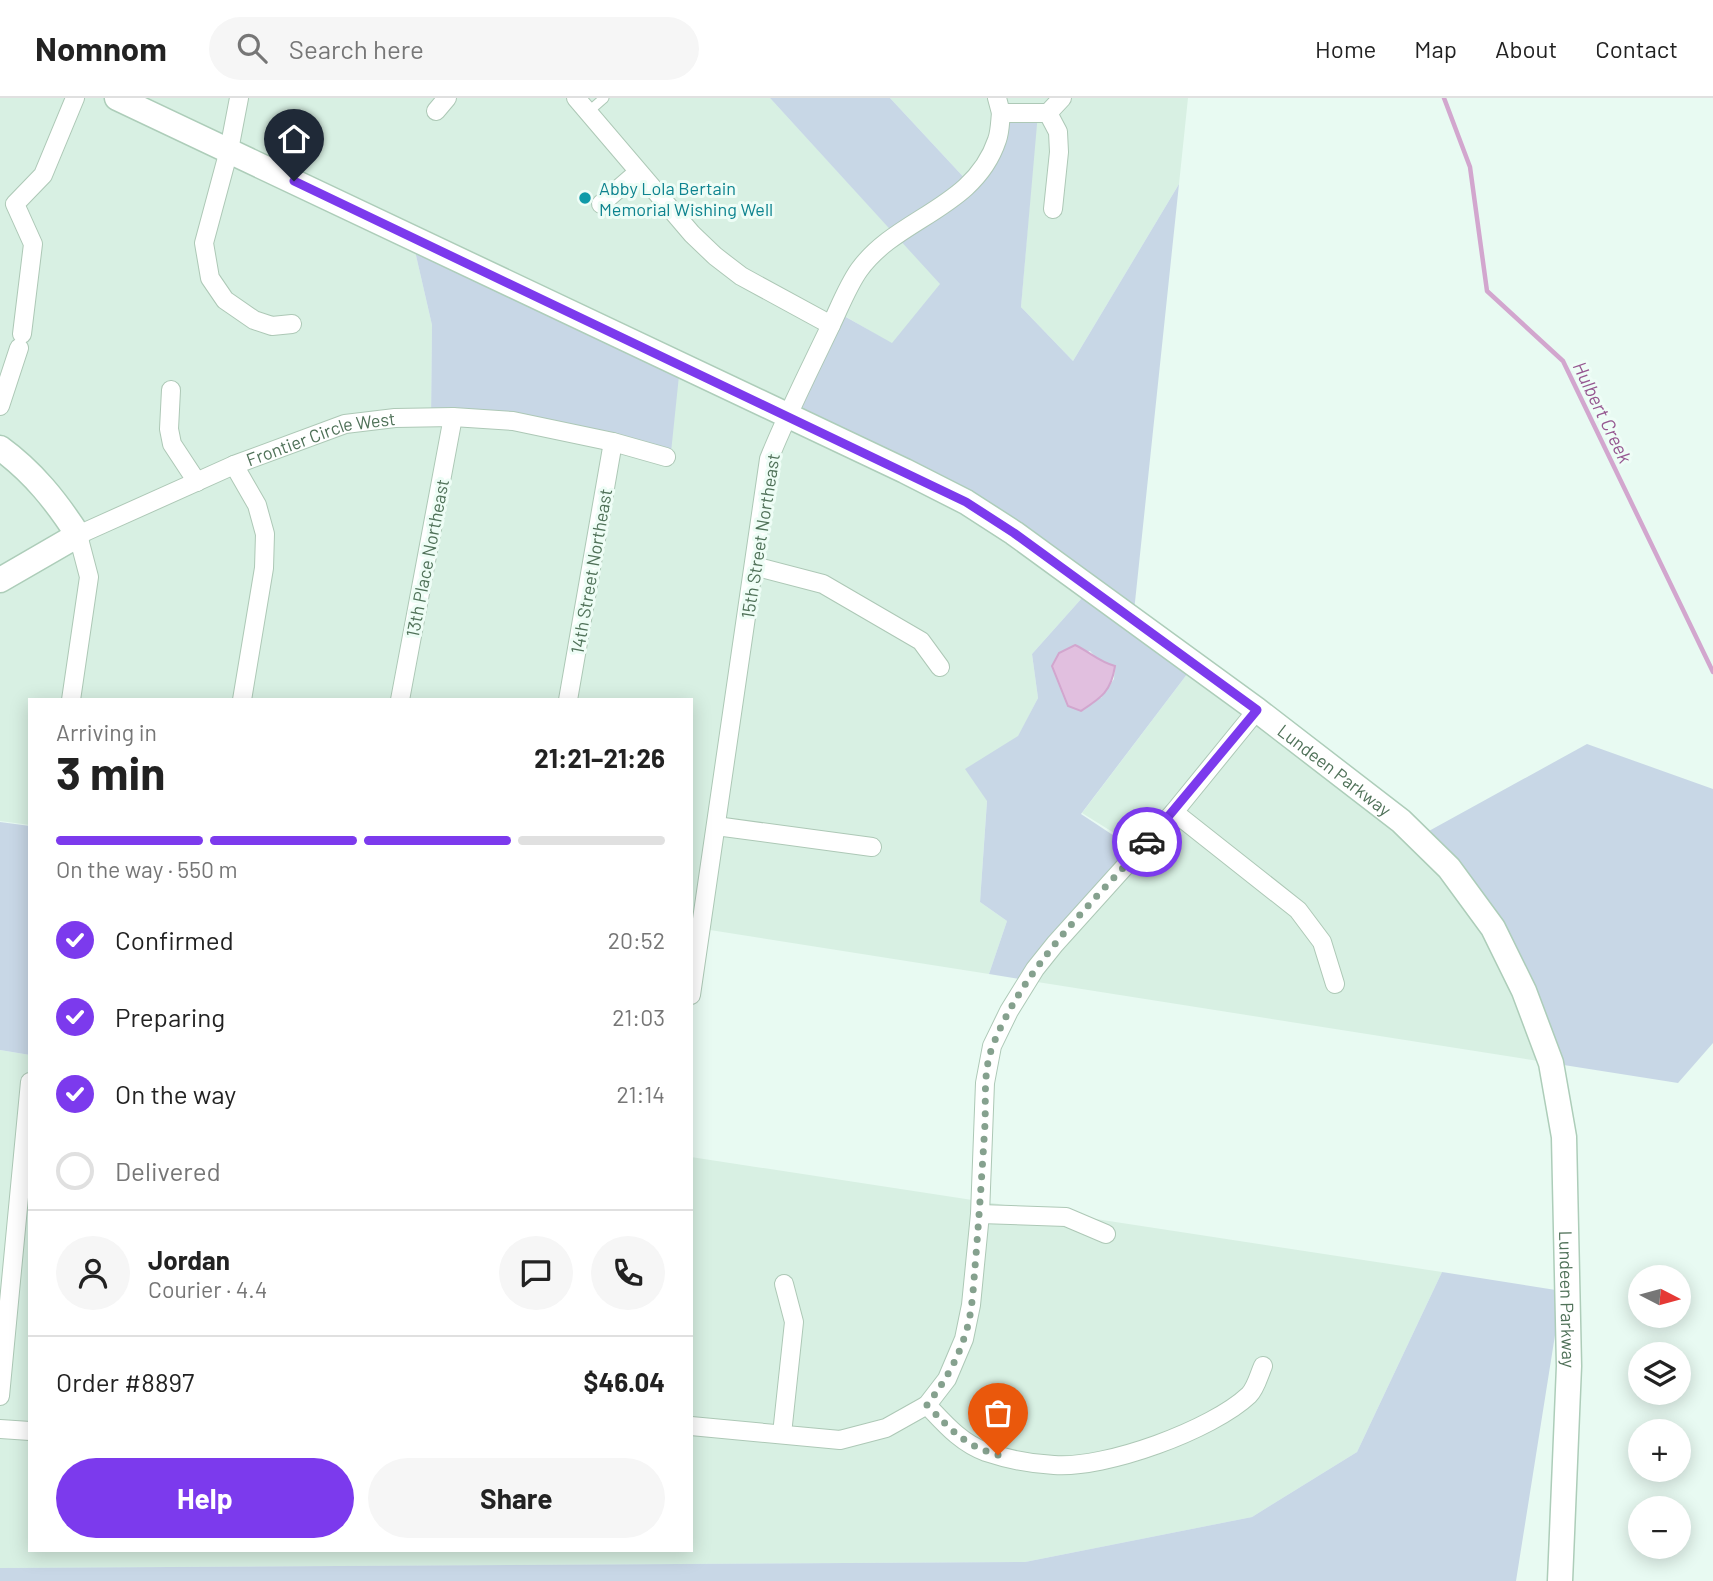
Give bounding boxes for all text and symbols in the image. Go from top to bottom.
search box [209,17,699,80]
text: Nomnom [35,28,167,68]
icon: search [233,29,271,67]
text: Search here [289,33,424,64]
text: Home [1315,34,1376,63]
text: Map [1414,34,1457,63]
text: About [1495,34,1557,63]
text: Contact [1595,34,1678,63]
pin [264,109,324,181]
icon: home [275,120,313,158]
place label: Abby Lola Bertain Memorial Wishing Well [599,177,773,220]
marker: Abby Lola Bertain Memorial Wishing Well [577,190,593,206]
water label: Hulbert Creek [1569,358,1638,467]
street label: Frontier Circle West [243,407,397,471]
street label: 15th Street Northeast [736,452,784,620]
street label: 13th Place Northeast [401,477,453,639]
street label: 14th Street Northeast [566,487,616,655]
text: Arriving in [56,718,157,746]
street label: Lundeen Parkway [1273,719,1396,820]
text: 21:21–21:26 [534,742,665,773]
text: 3 min [56,744,165,799]
courier [1112,807,1182,877]
icon: car [1128,823,1166,861]
text: On the way · 550 m [56,855,238,883]
icon: check [56,921,94,959]
text: Confirmed [115,924,234,955]
text: 20:52 [608,926,665,954]
icon: check [56,998,94,1036]
text: Preparing [115,1001,225,1032]
text: 21:03 [612,1003,665,1031]
icon: check [56,1075,94,1113]
text: On the way [115,1078,236,1109]
text: 21:14 [616,1080,665,1108]
text: Delivered [115,1155,221,1186]
street label: Lundeen Parkway [1555,1230,1580,1368]
button: person [56,1236,130,1310]
button: chat [499,1236,573,1310]
button: phone [591,1236,665,1310]
text: Jordan [148,1244,230,1275]
north arrow [1628,1265,1690,1328]
map controls [1628,1265,1691,1559]
text: Courier · 4.4 [148,1275,267,1303]
button: layers [1628,1342,1691,1405]
text: Order #8897 [56,1366,194,1397]
text: $46.04 [584,1366,665,1397]
pin [968,1383,1028,1455]
icon: bag [979,1394,1017,1432]
button: + [1628,1419,1691,1482]
button: Help [56,1458,354,1538]
button: Share [368,1458,665,1538]
button: − [1628,1496,1691,1559]

